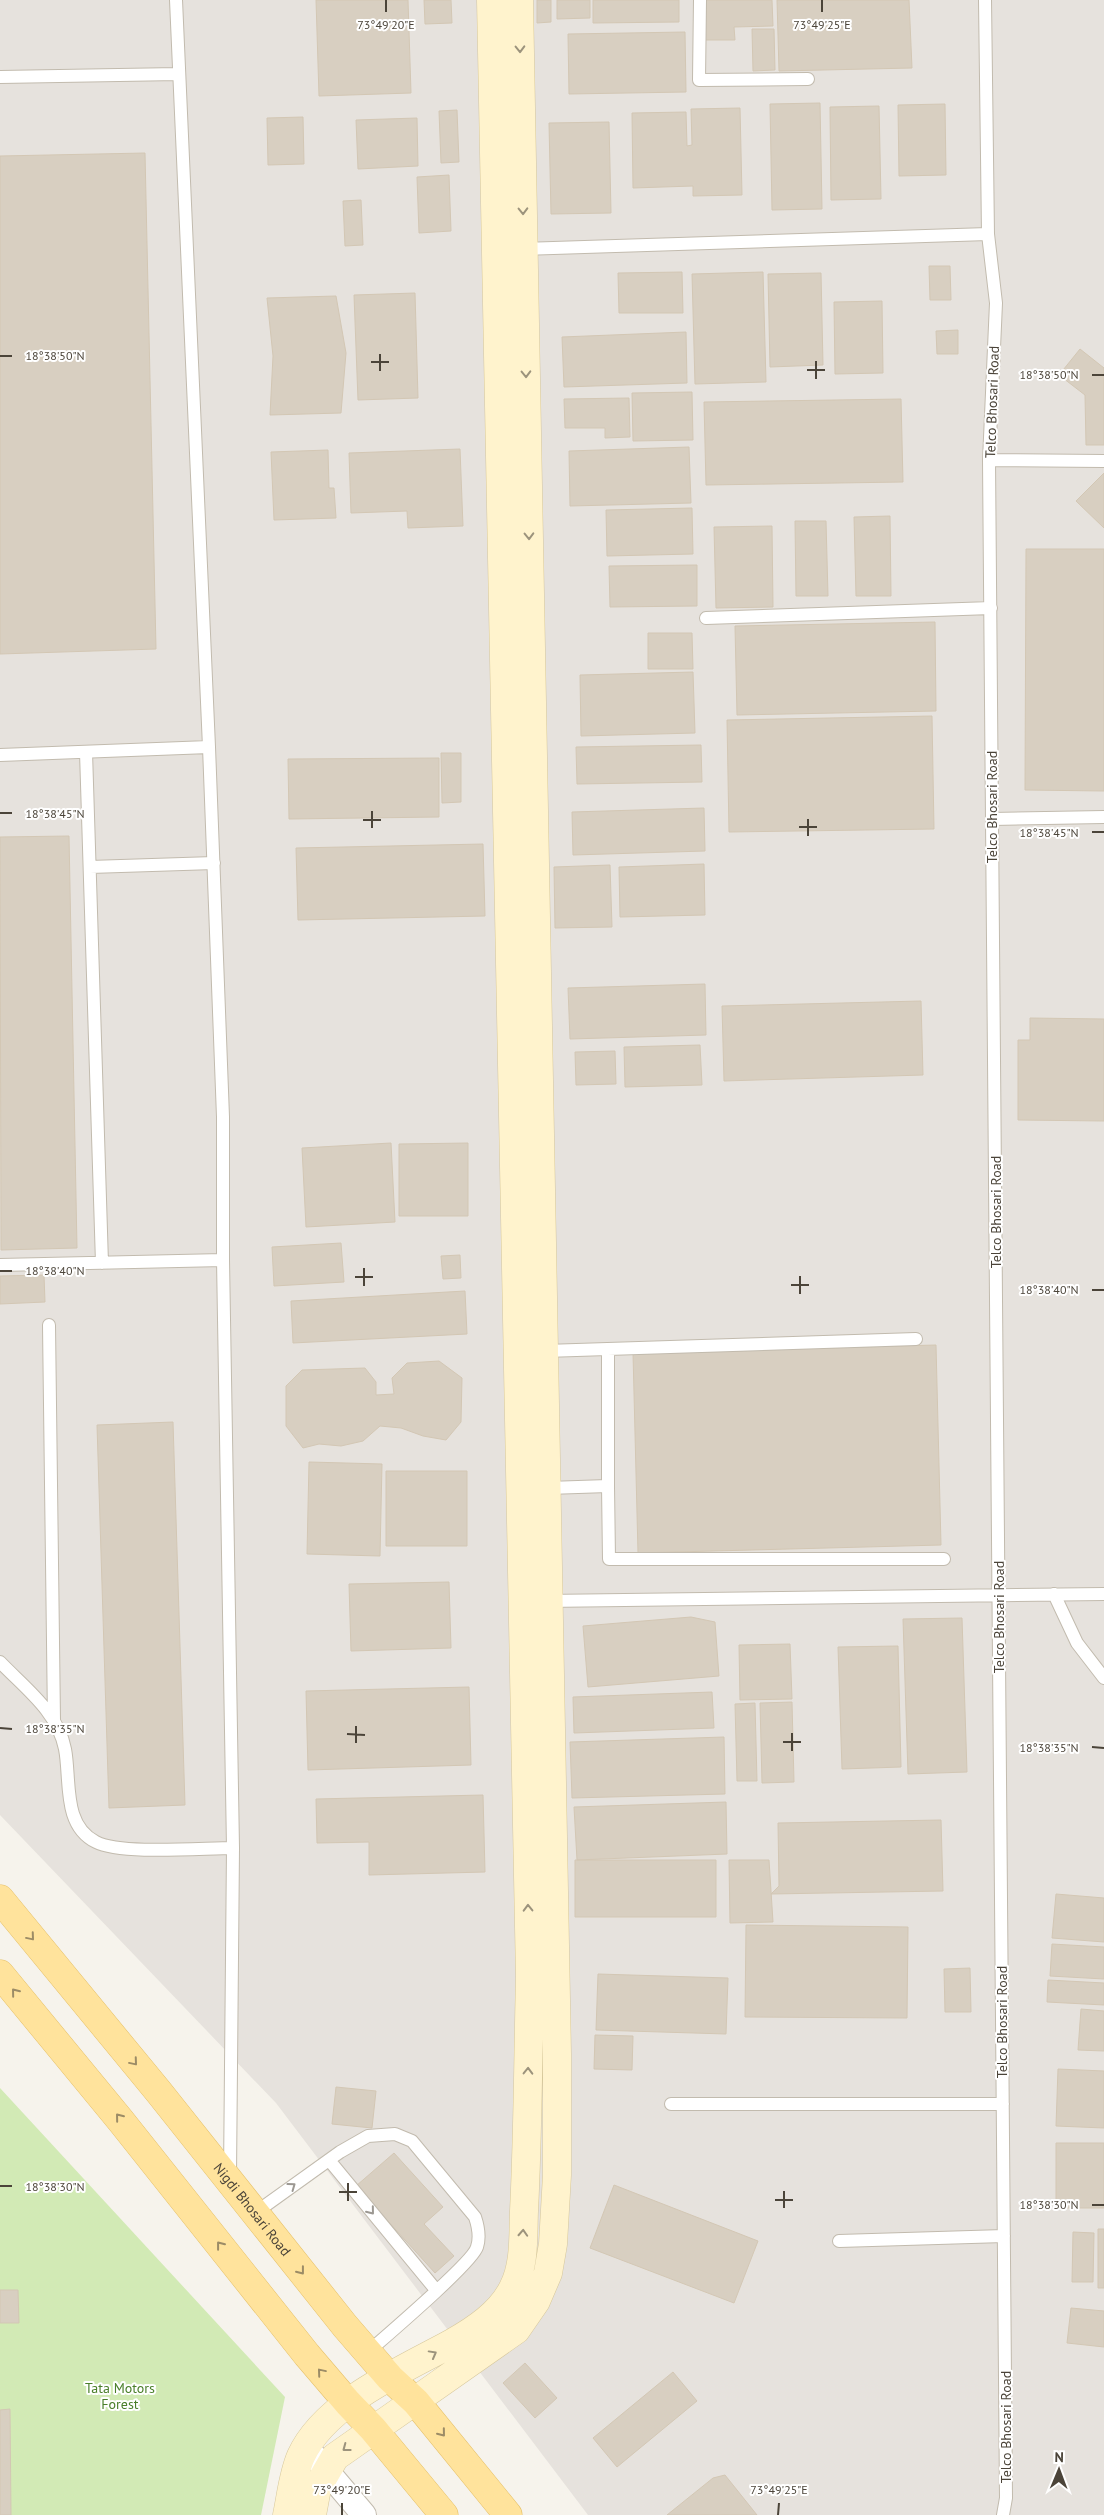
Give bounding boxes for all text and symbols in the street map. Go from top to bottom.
text: 73°49'20"E [357,17,415,32]
text: 73°49'25"E [793,17,851,32]
one-way arrow [515,45,525,53]
one-way arrow [518,208,528,215]
street label: Telco Bhosari Road [981,345,1003,459]
text: 18°38'50"N [25,348,85,363]
text: 18°38'50"N [1019,367,1079,382]
one-way arrow [521,370,531,378]
one-way arrow [524,532,535,540]
street label: Telco Bhosari Road [983,751,1001,863]
text: 18°38'45"N [25,806,85,821]
text: 18°38'45"N [1019,825,1079,840]
street label: Telco Bhosari Road [987,1156,1005,1268]
text: 18°38'40"N [25,1263,85,1278]
text: 18°38'40"N [1019,1282,1079,1297]
street label: Telco Bhosari Road [990,1561,1008,1673]
text: 18°38'35"N [25,1721,85,1736]
text: 18°38'35"N [1019,1740,1079,1755]
one-way arrow [523,1904,533,1912]
one-way arrow [25,1931,34,1940]
street label: Telco Bhosari Road [993,1966,1011,2078]
one-way arrow [13,1989,21,1998]
one-way arrow [129,2056,137,2065]
one-way arrow [523,2066,533,2074]
one-way arrow [115,2114,124,2123]
street label: Nigdi Bhosari Road [210,2159,295,2260]
text: 18°38'30"N [25,2179,85,2194]
one-way arrow [286,2183,296,2192]
text: 18°38'30"N [1019,2197,1079,2212]
one-way arrow [365,2205,373,2214]
one-way arrow [517,2229,528,2237]
one-way arrow [217,2242,225,2251]
one-way arrow [296,2265,304,2274]
one-way arrow [427,2350,436,2360]
one-way arrow [318,2368,327,2377]
street label: Telco Bhosari Road [997,2371,1015,2483]
park label: Tata Motors Forest [85,2379,155,2413]
one-way arrow [436,2428,445,2437]
one-way arrow [342,2442,352,2451]
north arrow [1034,2445,1084,2495]
text: N [1054,2448,1064,2466]
text: 73°49'20"E [313,2482,371,2497]
text: 73°49'25"E [750,2482,808,2497]

